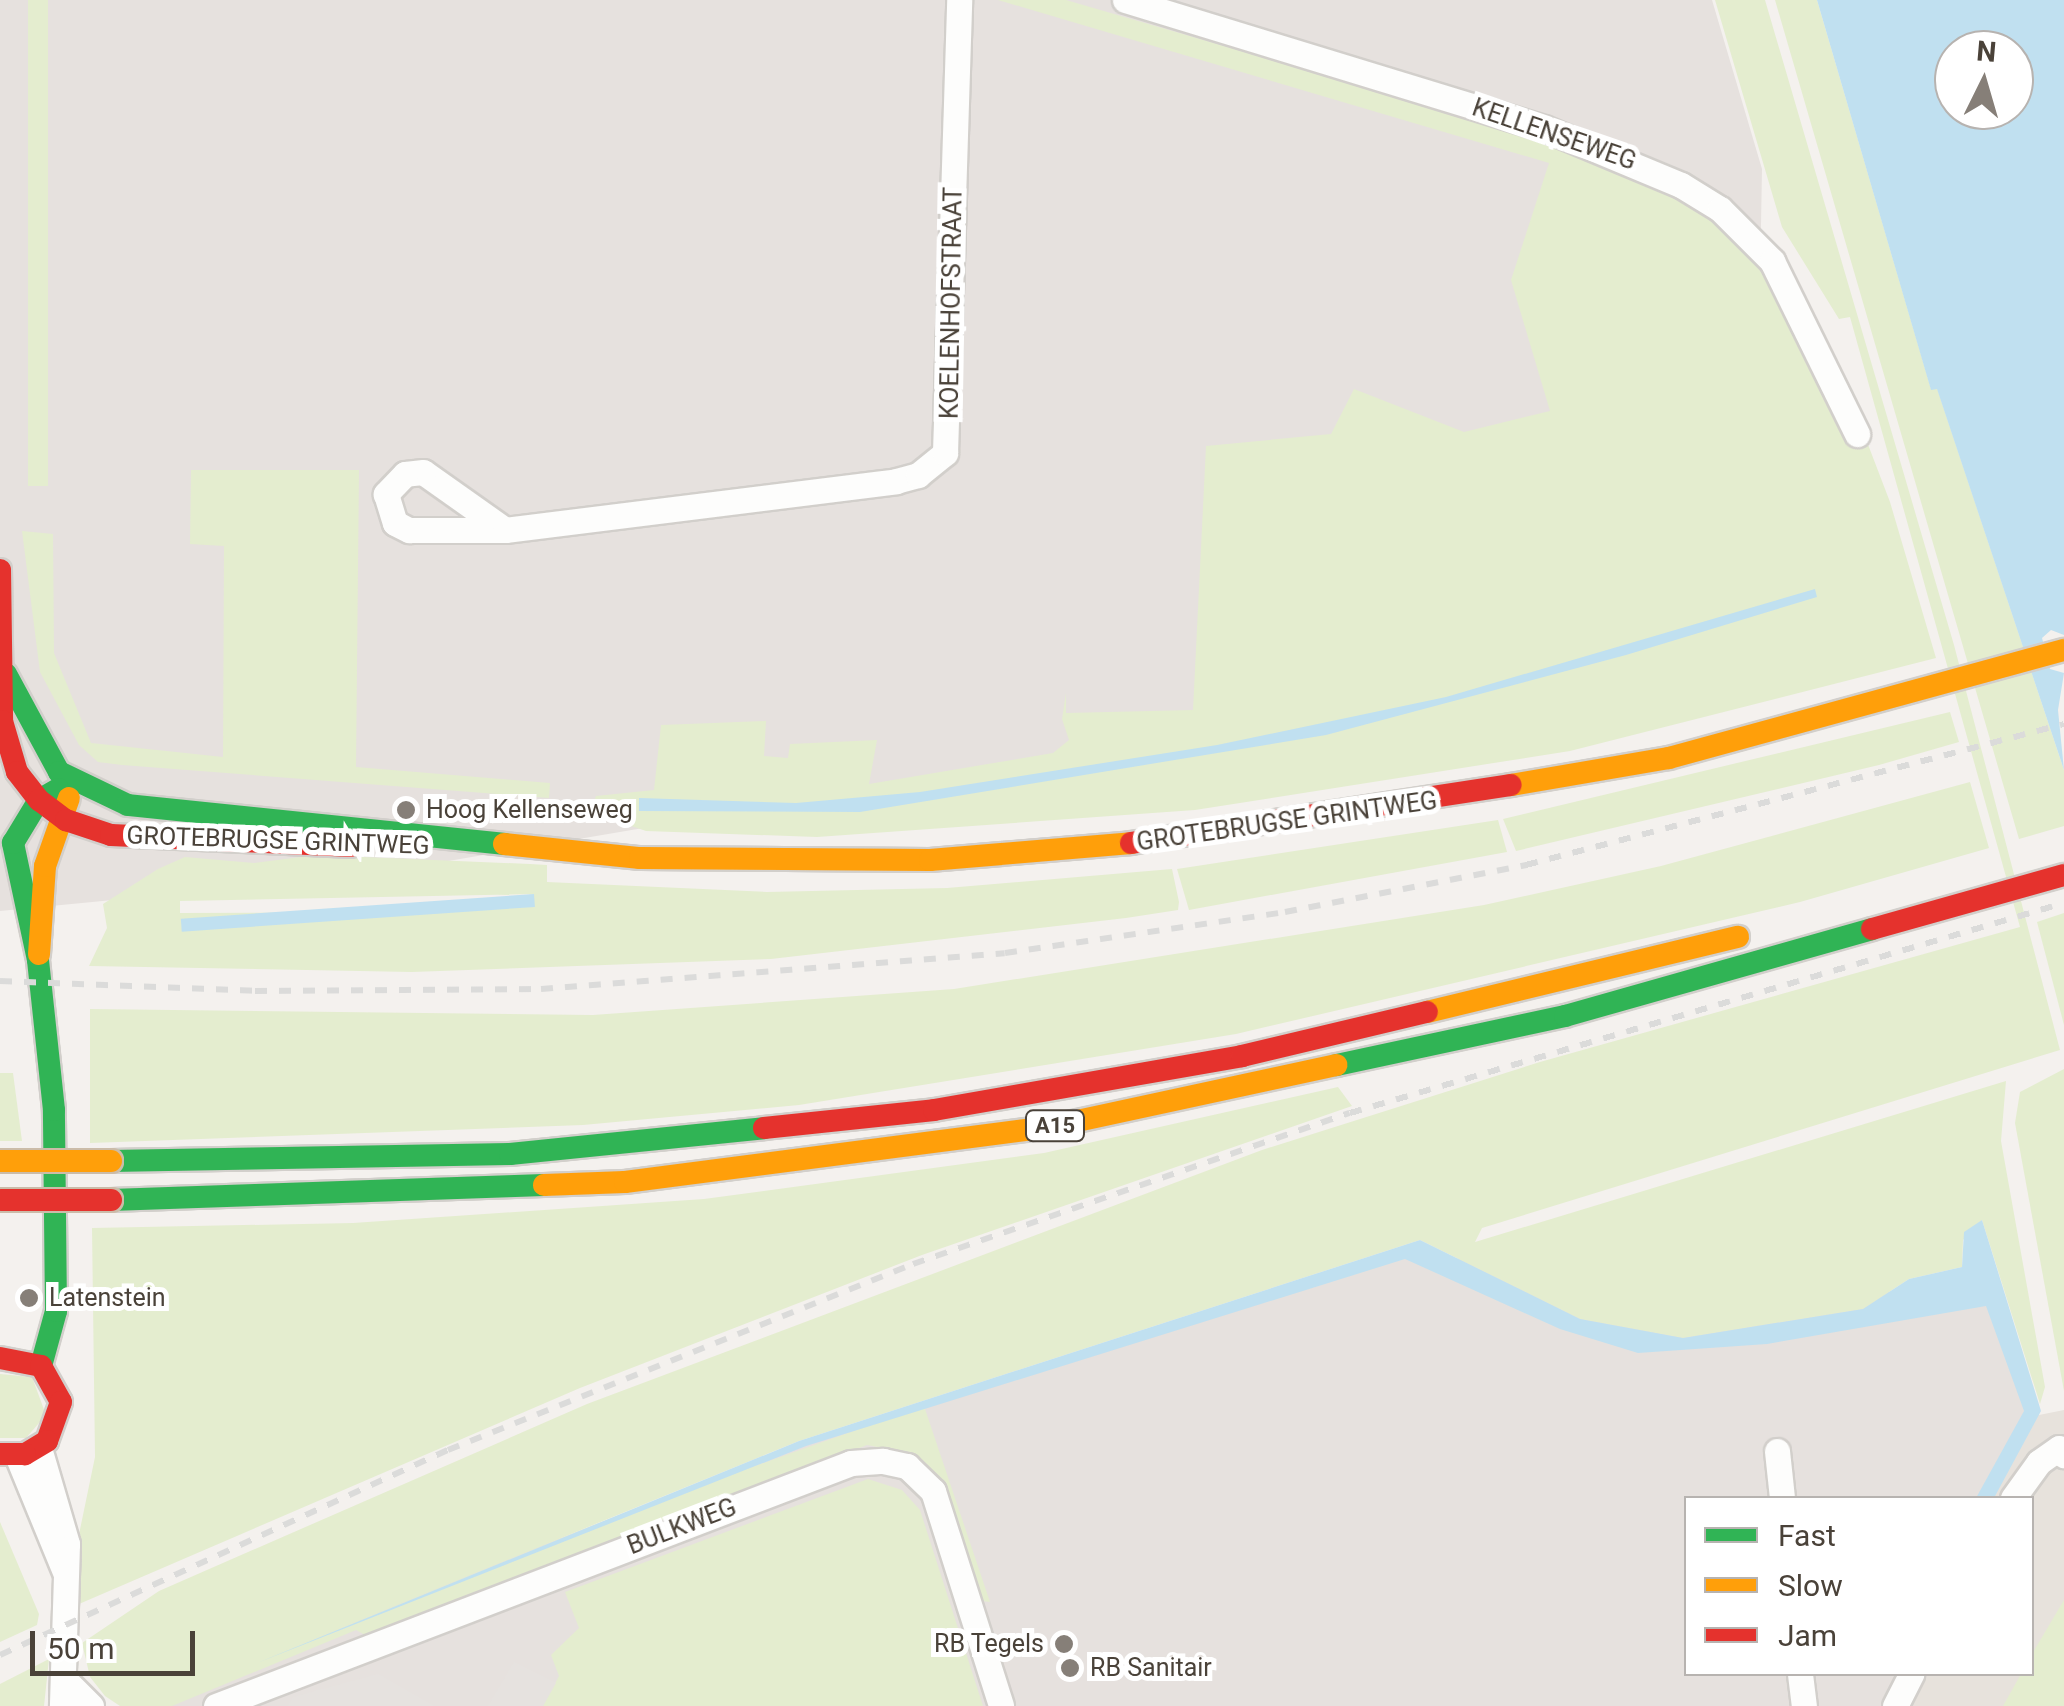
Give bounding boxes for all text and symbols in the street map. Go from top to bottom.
north arrow [1934,30,2034,130]
text: N [1975,34,1998,69]
street label: KELLENSEWEG [1468,93,1640,177]
street label: KOELENHOFSTRAAT [935,187,969,419]
street label: GROTEBRUGSE GRINTWEG [1135,786,1439,858]
place label: Hoog Kellenseweg [426,795,633,825]
marker: Hoog Kellenseweg [395,799,417,821]
street label: GROTEBRUGSE GRINTWEG [126,821,430,861]
road number: A15 [1022,1109,1088,1143]
place label: Latenstein [49,1283,166,1313]
marker: Latenstein [18,1287,40,1309]
street label: BULKWEG [623,1493,741,1561]
legend [1684,1496,2034,1676]
text: Fast [1778,1518,1836,1553]
text: Slow [1778,1568,1843,1603]
scale bar [35,1611,200,1673]
text: Jam [1778,1618,1837,1653]
place label: RB Tegels [934,1629,1044,1659]
text: 50 m [47,1631,114,1666]
marker: RB Tegels [1053,1633,1075,1655]
place label: RB Sanitair [1090,1653,1212,1683]
marker: RB Sanitair [1059,1657,1081,1679]

